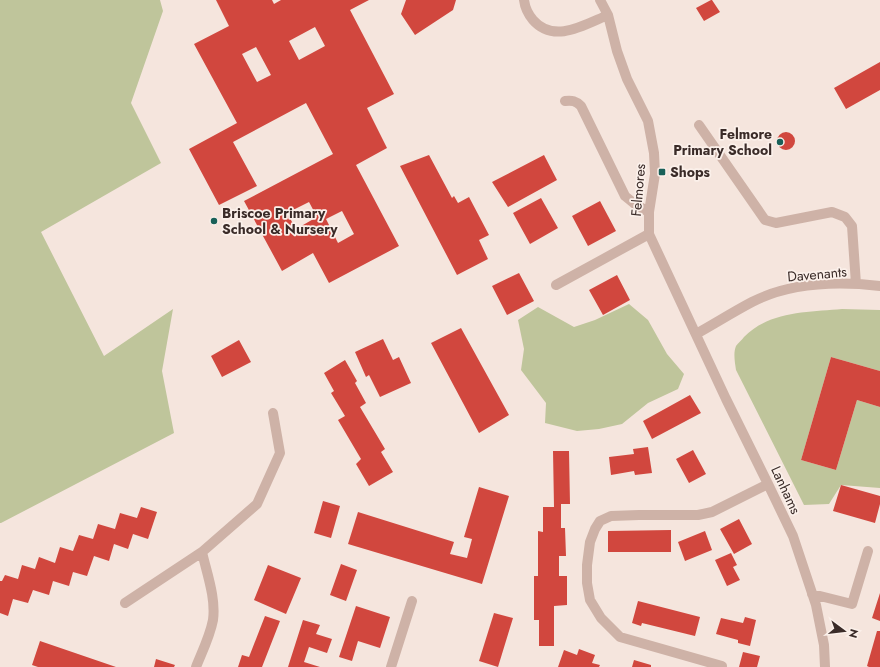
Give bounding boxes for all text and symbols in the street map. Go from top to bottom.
place label: Felmore Primary School [673,124,772,160]
marker: Felmore Primary School [775,137,785,147]
street label: Felmores [626,162,650,217]
place label: Shops [670,162,711,182]
marker: Shops [657,167,667,177]
place label: Briscoe Primary School & Nursery [222,203,338,239]
marker: Briscoe Primary School & Nursery [209,216,219,226]
street label: Davenants [786,261,848,287]
street label: Lanhams [766,463,806,518]
north arrow [824,611,864,651]
text: N [845,627,863,640]

